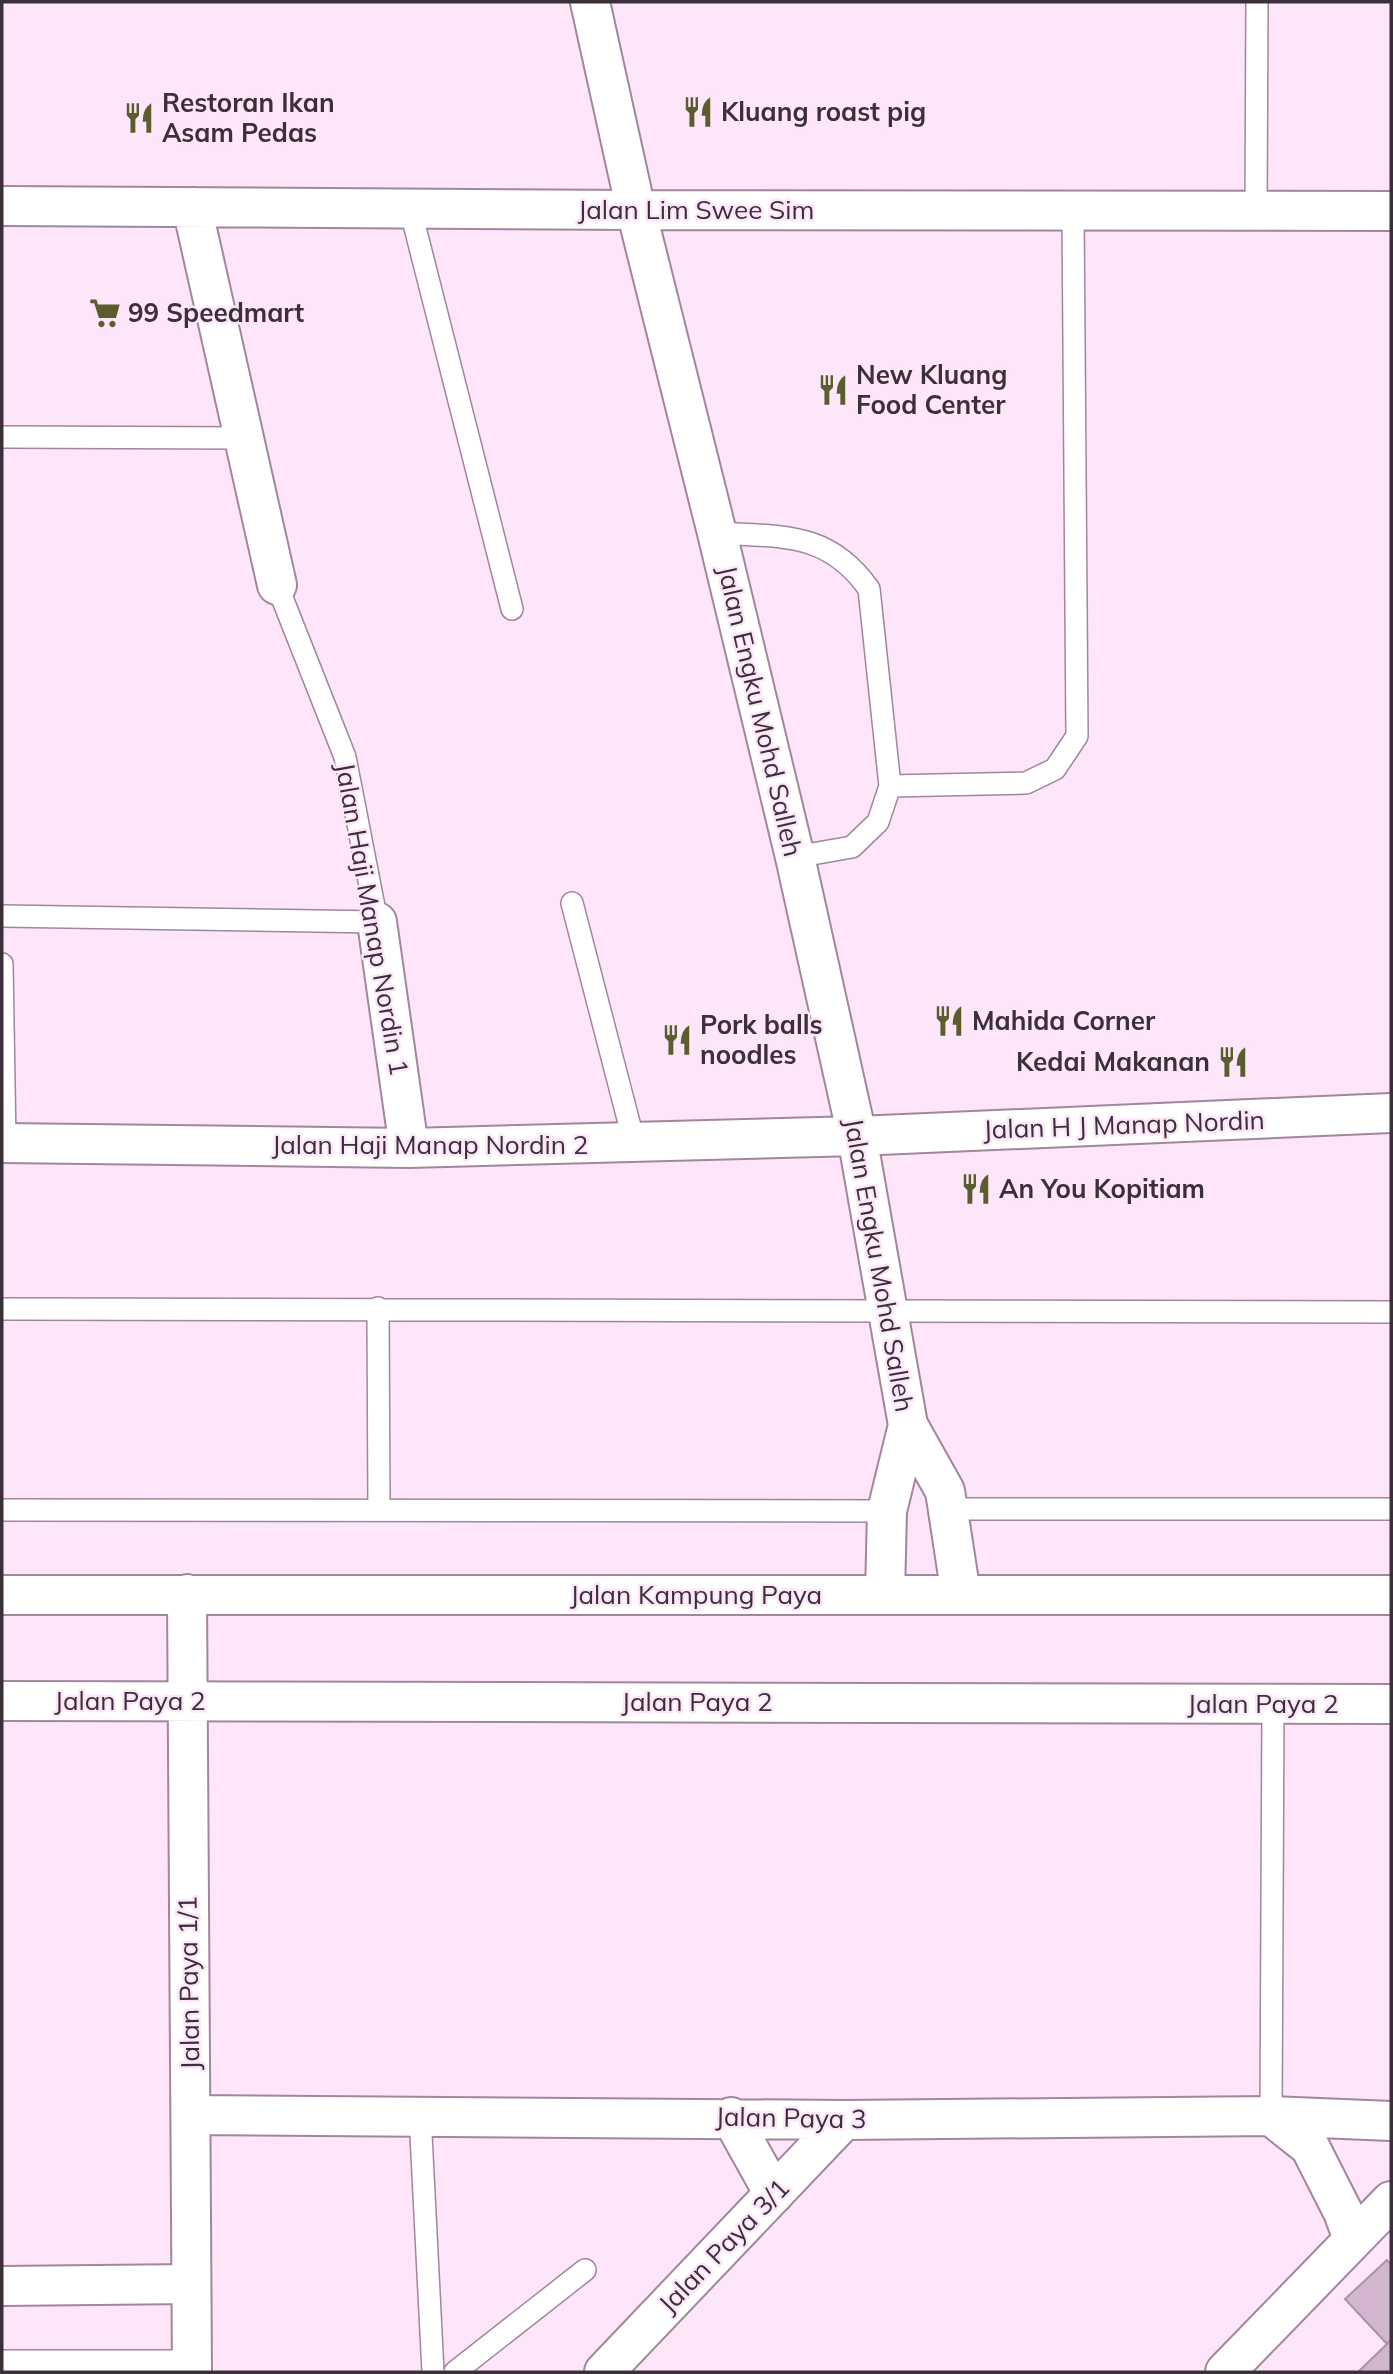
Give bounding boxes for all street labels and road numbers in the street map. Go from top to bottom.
street label: Jalan Lim Swee Sim [578,193,814,226]
street label: Jalan Engku Mohd Salleh [711,562,810,860]
street label: Jalan Haji Manap Nordin 1 [329,760,416,1078]
street label: Jalan H J Manap Nordin [983,1103,1265,1146]
street label: Jalan Engku Mohd Salleh [837,1115,922,1414]
street label: Jalan Haji Manap Nordin 2 [272,1128,588,1161]
street label: Jalan Kampung Paya [570,1578,822,1611]
street label: Jalan Paya 2 [54,1684,206,1717]
street label: Jalan Paya 2 [621,1685,773,1718]
street label: Jalan Paya 2 [1187,1687,1339,1720]
street label: Jalan Paya 1/1 [170,1896,207,2070]
street label: Jalan Paya 3 [715,2100,867,2135]
street label: Jalan Paya 3/1 [651,2171,796,2320]

